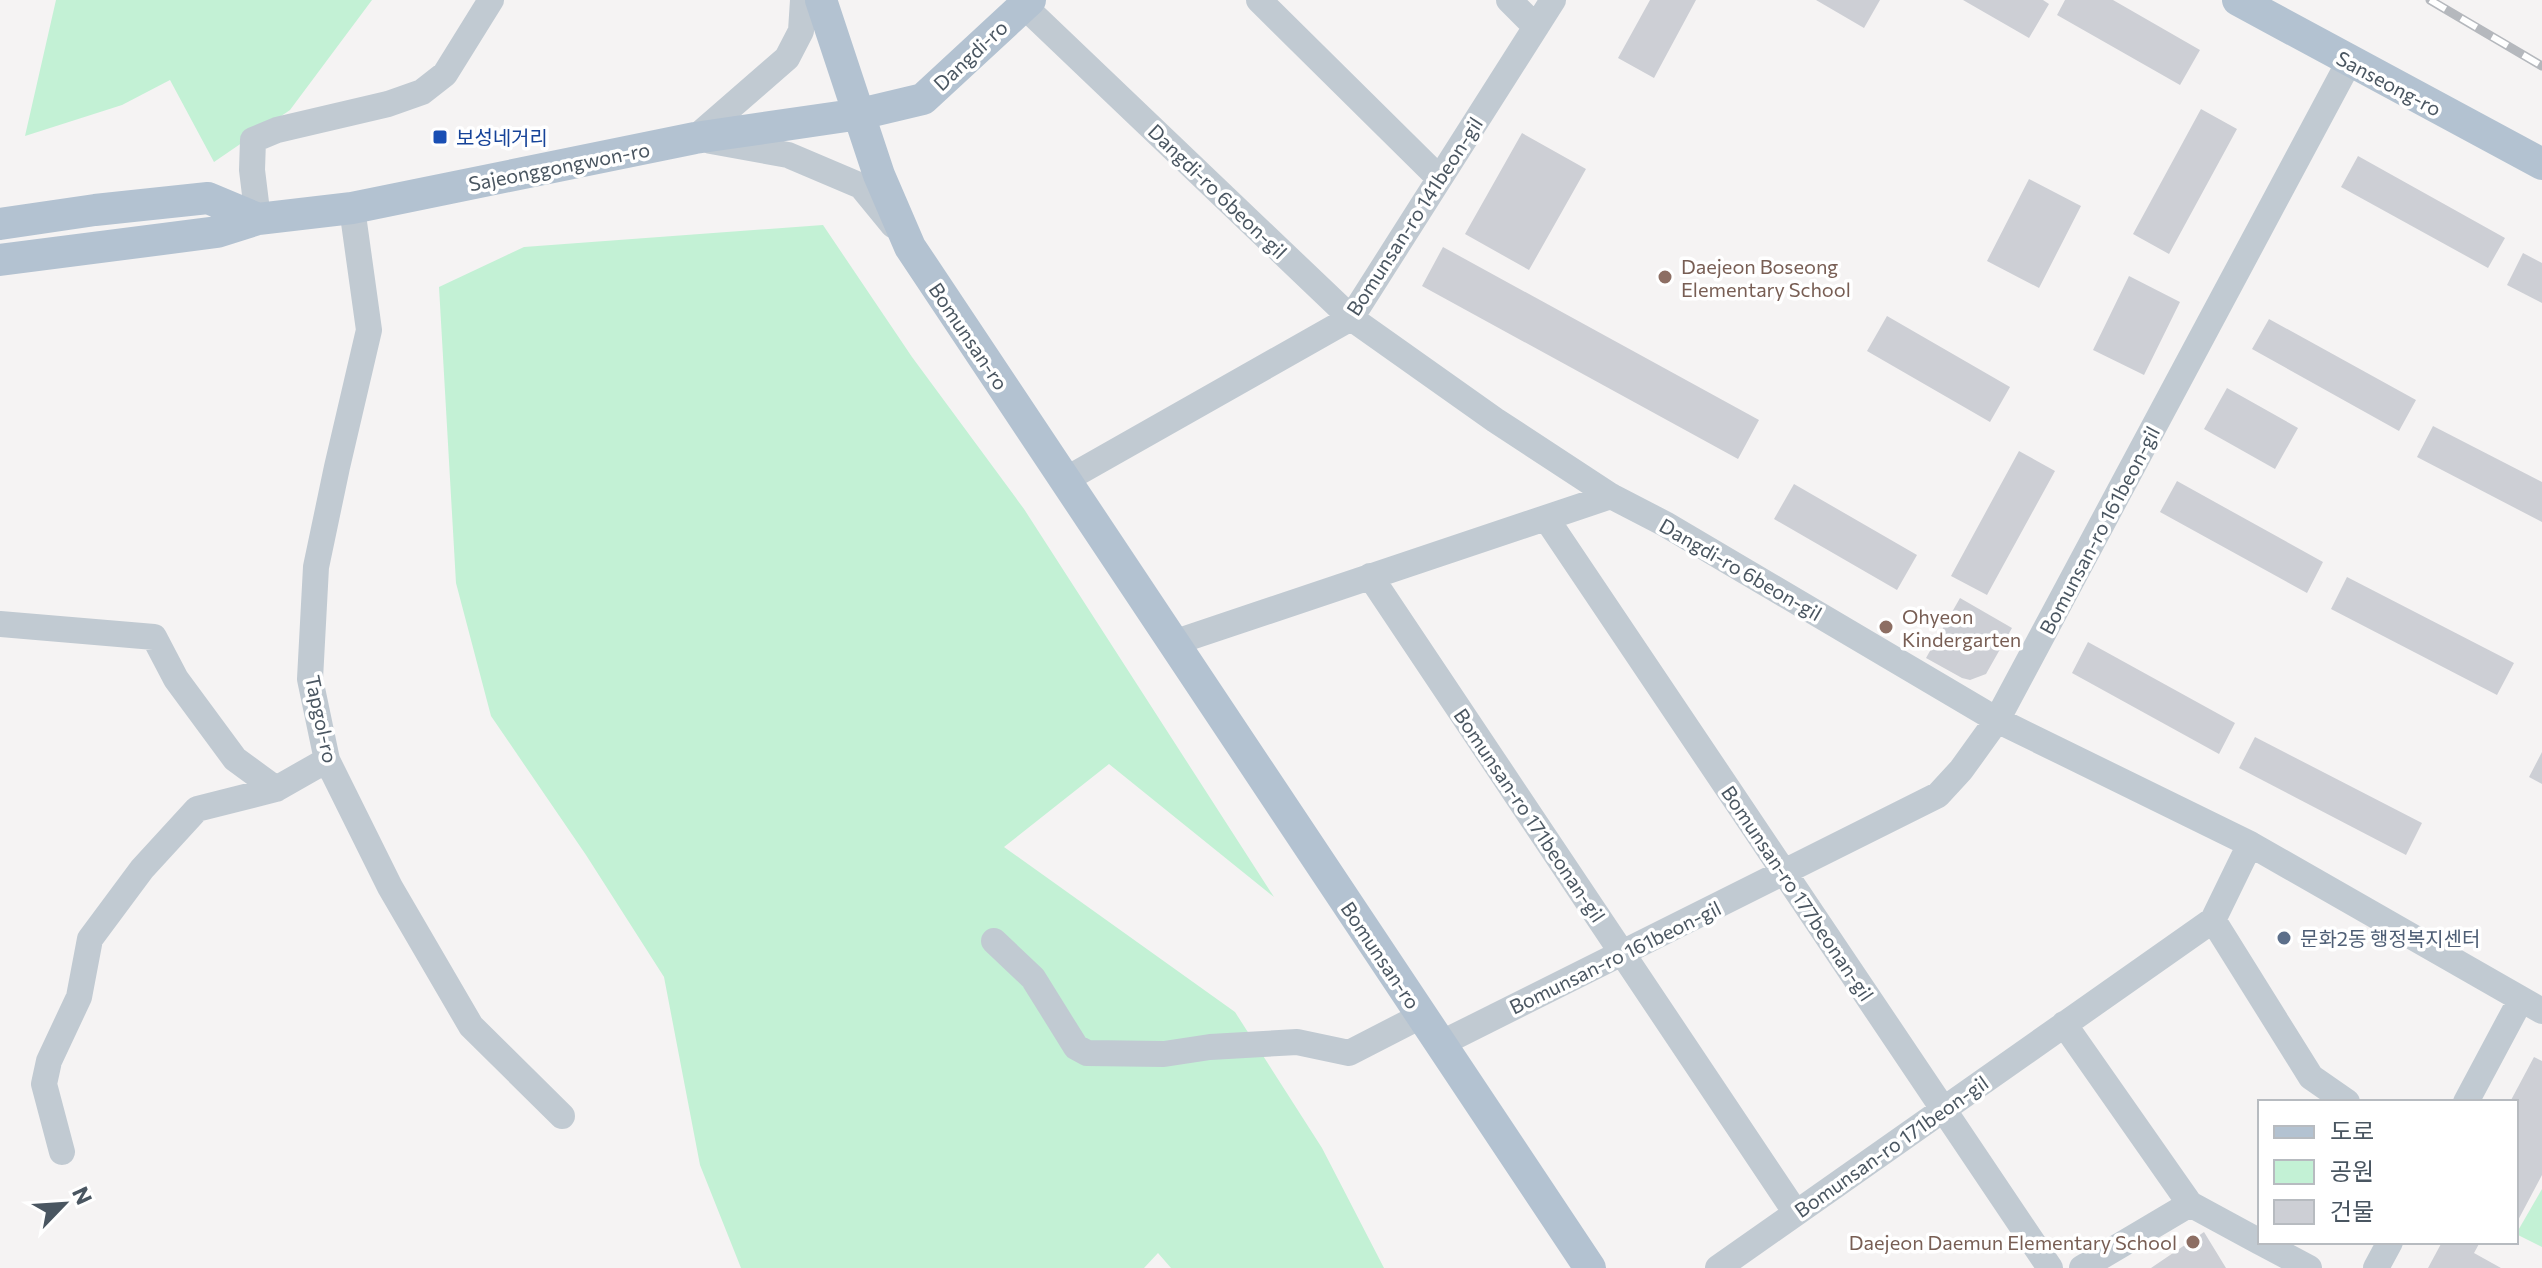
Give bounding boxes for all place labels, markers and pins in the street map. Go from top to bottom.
place label: 보성네거리 [456,125,548,149]
marker: 보성네거리 [431,128,449,146]
place label: Daejeon Boseong Elementary School [1681,254,1851,301]
marker: Daejeon Boseong Elementary School [1656,268,1674,286]
place label: Ohyeon Kindergarten [1902,604,2021,651]
marker: Ohyeon Kindergarten [1877,618,1895,636]
place label: 문화2동 행정복지센터 [2300,926,2481,950]
marker: 문화2동 행정복지센터 [2275,929,2293,947]
place label: Daejeon Daemun Elementary School [1849,1230,2177,1254]
marker: Daejeon Daemun Elementary School [2184,1233,2202,1251]

